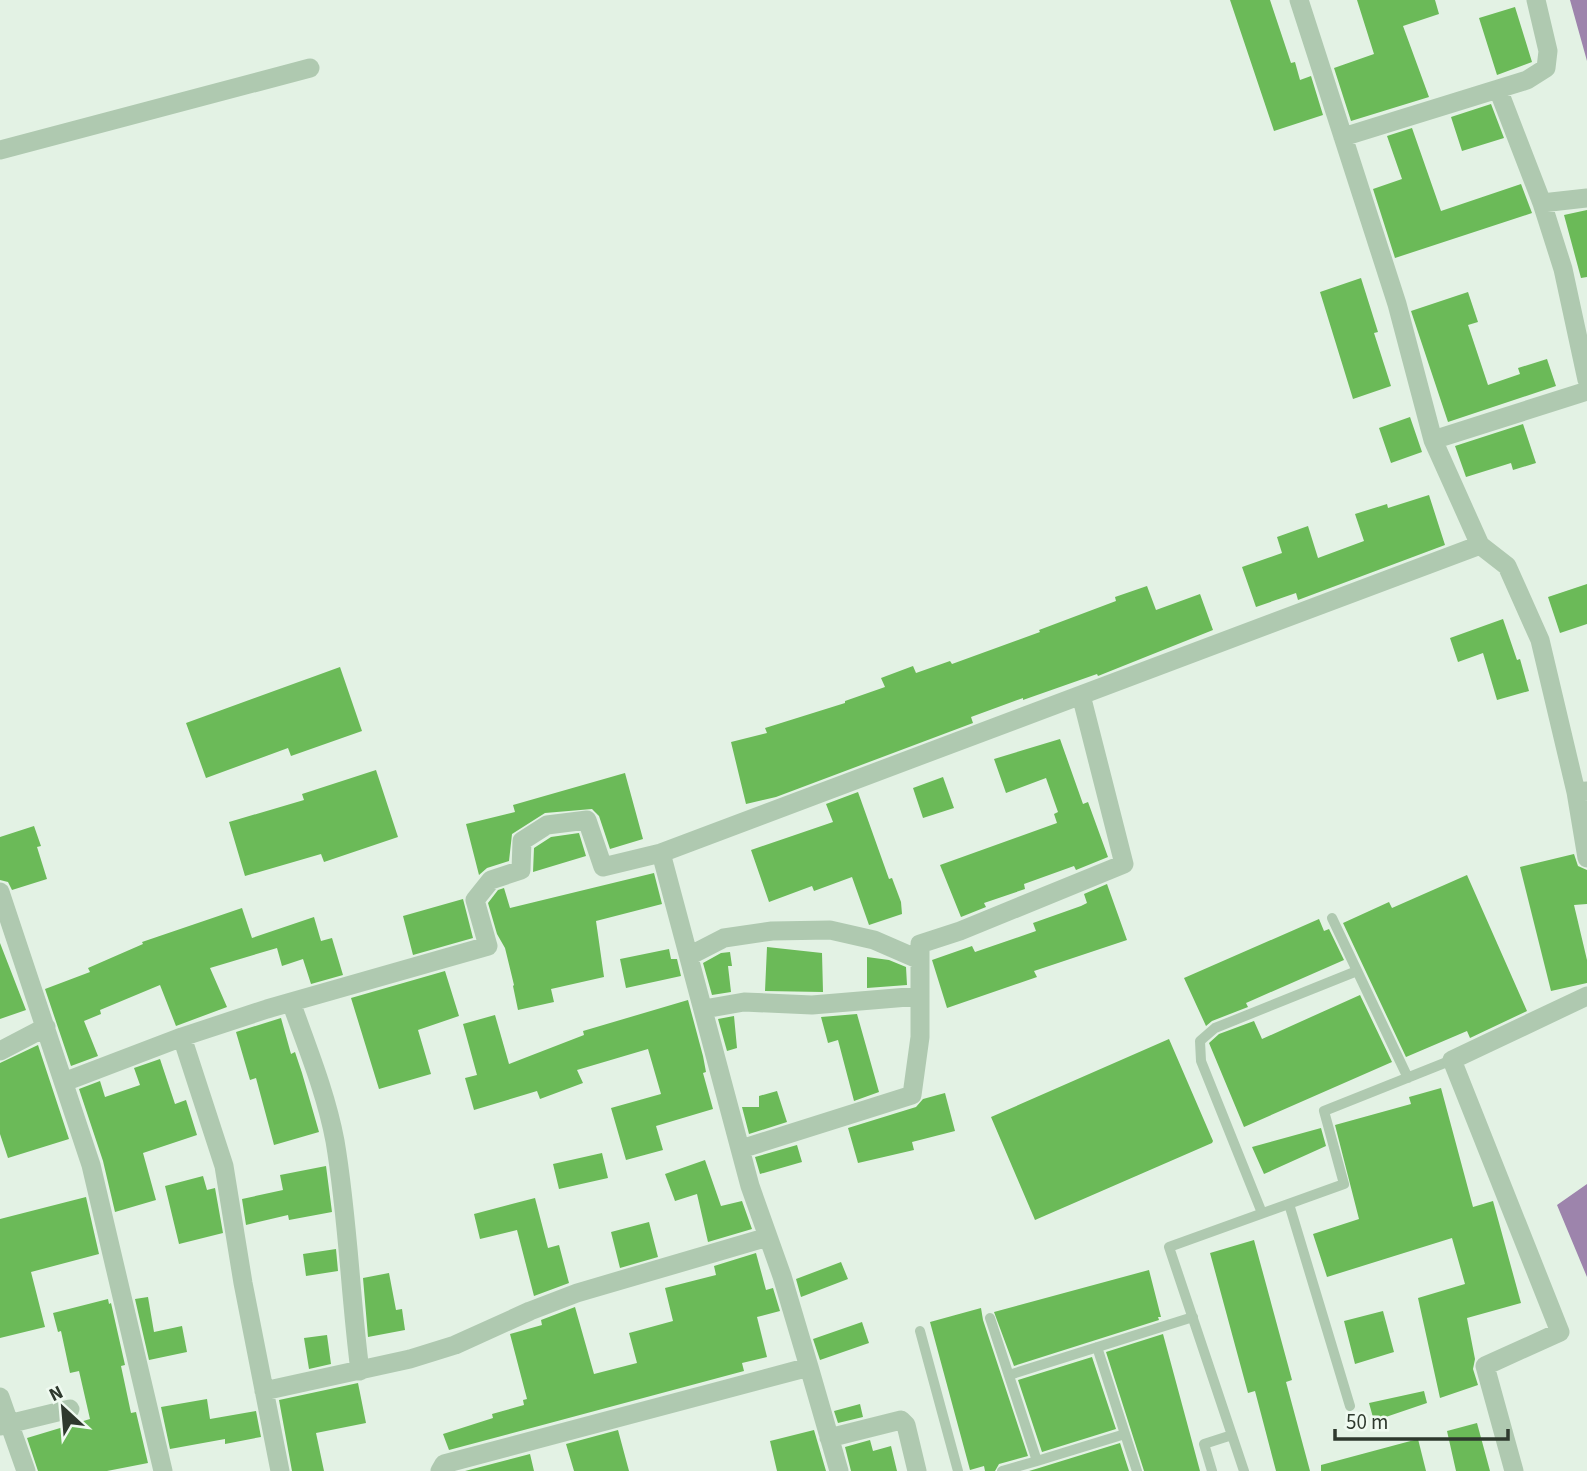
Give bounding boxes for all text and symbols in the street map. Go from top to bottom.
north arrow [28,1373,98,1443]
text: N [45,1379,68,1409]
scale bar [1335,1398,1508,1442]
text: 50 m [1346,1407,1388,1437]

